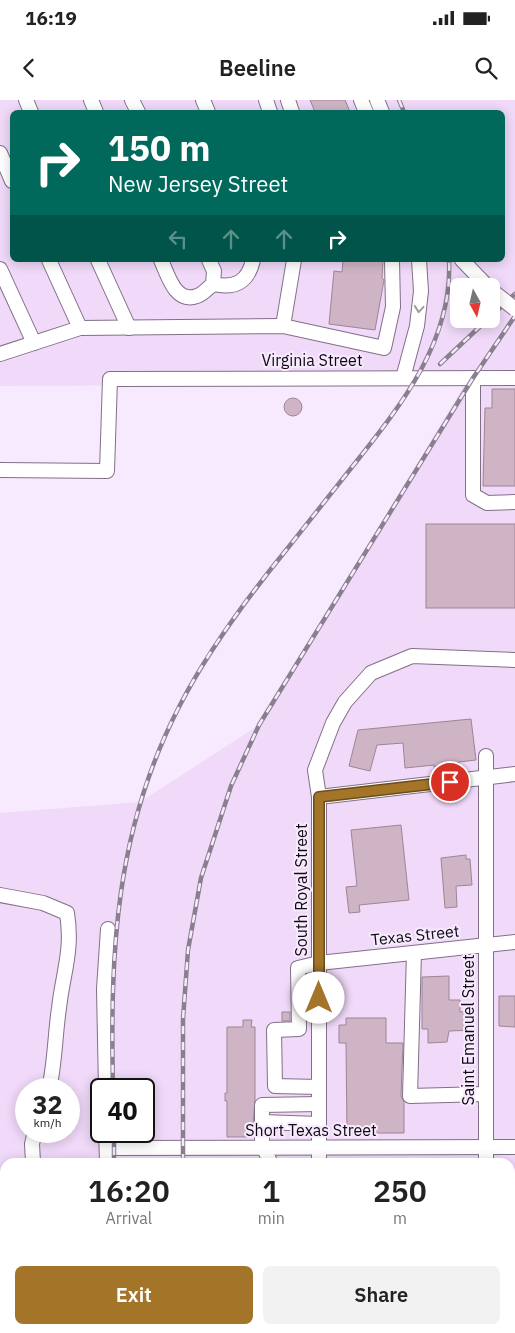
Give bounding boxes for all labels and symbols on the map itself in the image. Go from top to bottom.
north arrow [450,278,500,328]
one-way arrow [414,305,425,313]
street label: Virginia Street [262,350,363,370]
pin [429,761,471,803]
street label: South Royal Street [291,823,311,957]
street label: Texas Street [370,920,460,950]
street label: Saint Emanuel Street [458,954,478,1106]
position arrow [292,971,344,1023]
speed limit sign: 40 [90,1078,155,1143]
street label: Short Texas Street [245,1120,377,1140]

